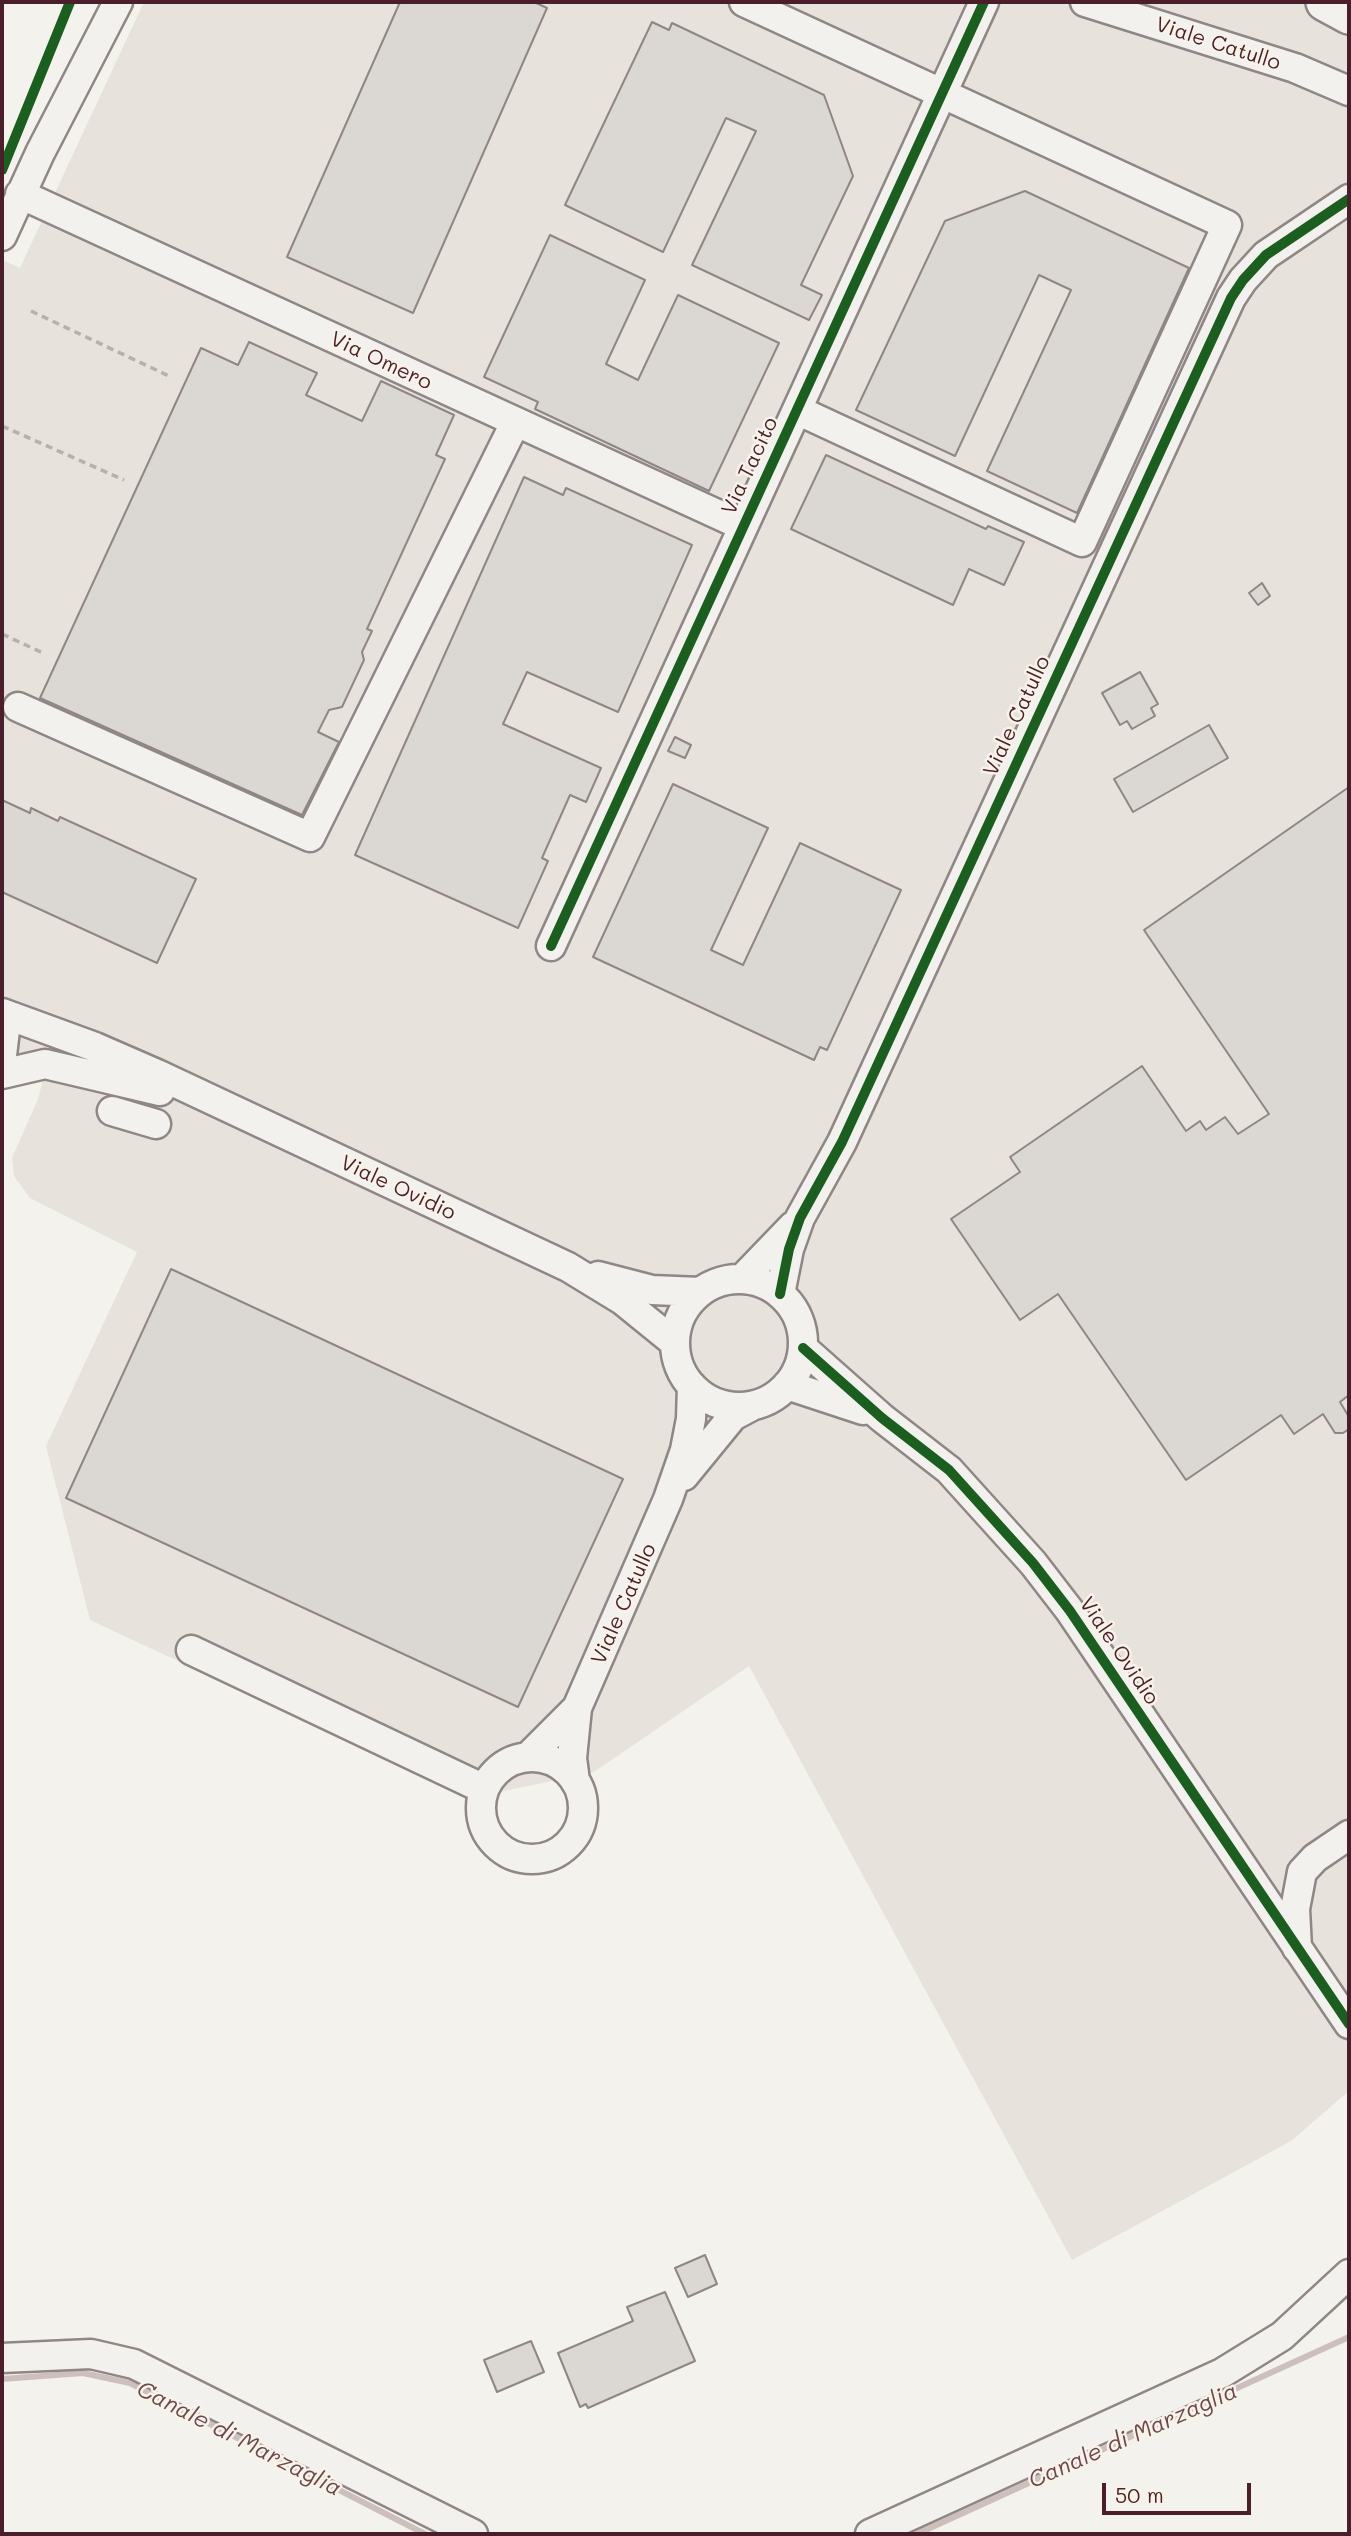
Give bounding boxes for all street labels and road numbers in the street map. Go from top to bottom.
street label: Viale Catullo [1152,12,1284,76]
street label: Via Omero [326,327,436,395]
street label: Via Tacito [716,413,784,519]
street label: Viale Catullo [978,652,1056,780]
street label: Viale Ovidio [336,1150,460,1226]
street label: Viale Catullo [586,1540,662,1668]
street label: Viale Ovidio [1074,1592,1164,1710]

